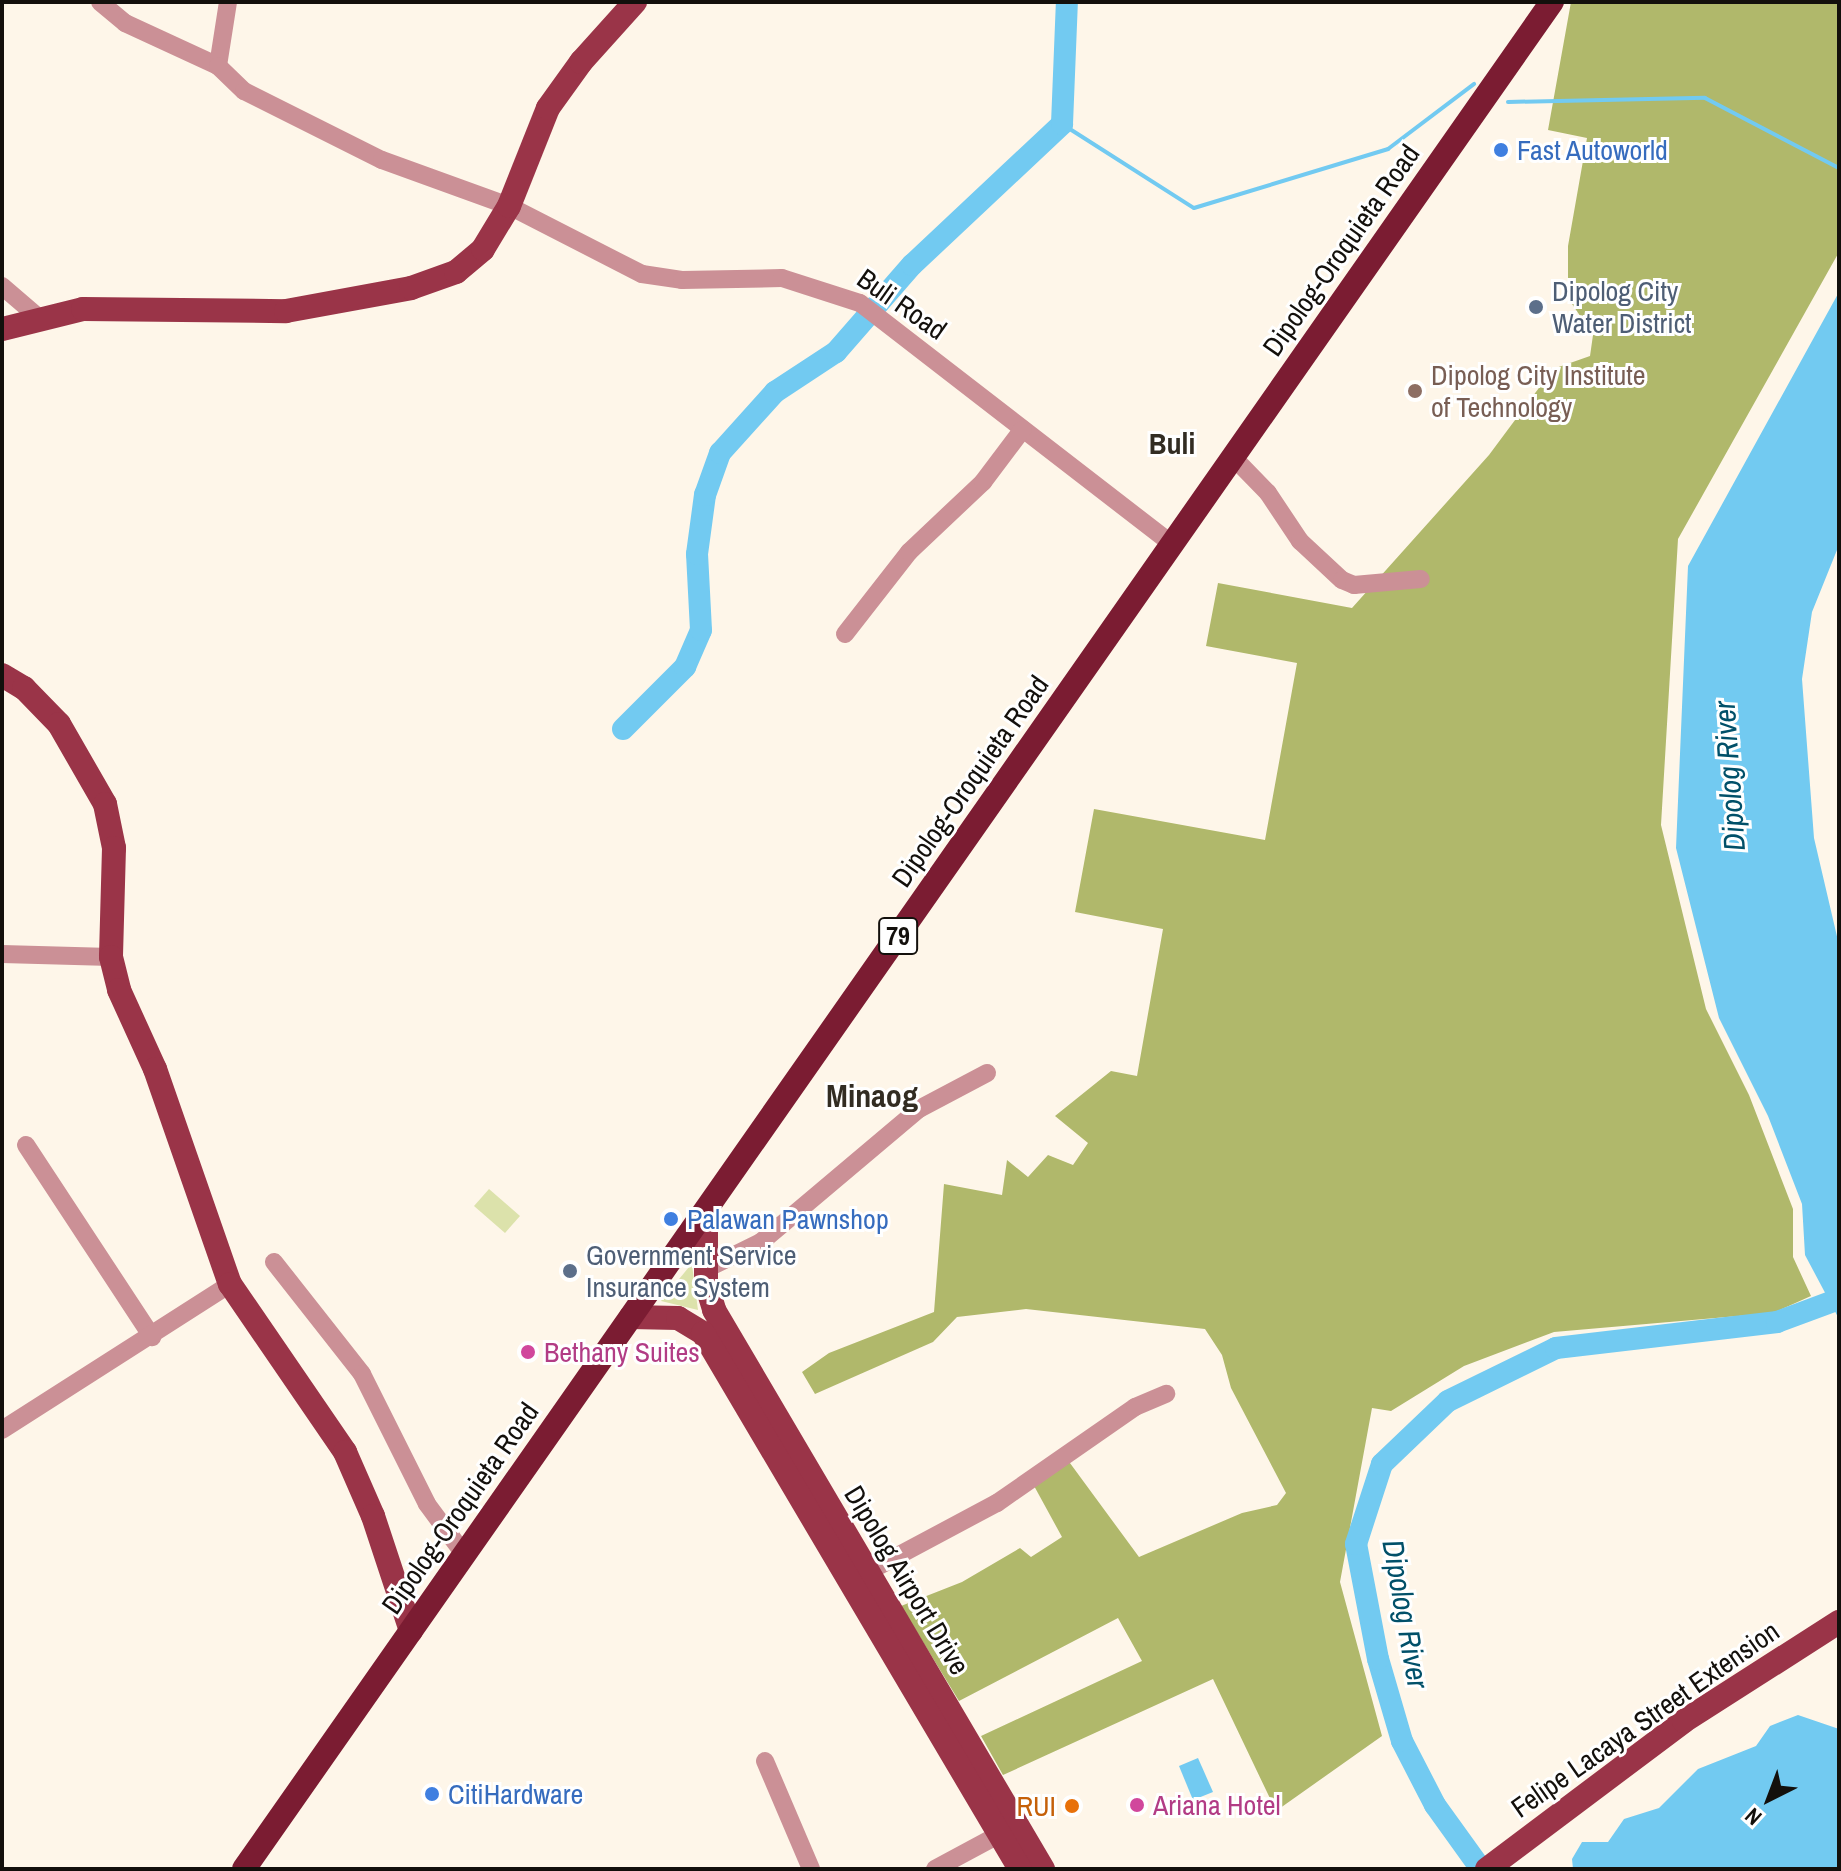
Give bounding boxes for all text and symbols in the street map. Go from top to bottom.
place label: Fast Autoworld [1517,133,1669,167]
street label: Dipolog-Oroquieta Road [1255,138,1427,362]
marker: Fast Autoworld [1492,141,1510,159]
street label: Buli Road [851,261,953,347]
place label: Dipolog City Water District [1552,274,1691,340]
marker: Dipolog City Water District [1527,298,1545,316]
place label: Dipolog City Institute of Technology [1431,358,1645,424]
marker: Dipolog City Institute of Technology [1406,382,1424,400]
district label: Buli [1149,425,1195,461]
street label: Dipolog-Oroquieta Road [884,669,1056,893]
water label: Dipolog River [1706,700,1752,852]
road number: 79 [878,914,918,958]
district label: Minaog [826,1077,918,1115]
place label: Palawan Pawnshop [687,1202,889,1236]
marker: Palawan Pawnshop [662,1210,680,1228]
place label: Government Service Insurance System [586,1238,797,1304]
marker: Government Service Insurance System [561,1262,579,1280]
place label: Bethany Suites [544,1335,700,1369]
marker: Bethany Suites [519,1343,537,1361]
street label: Dipolog-Oroquieta Road [374,1396,546,1620]
street label: Dipolog Airport Drive [837,1479,977,1681]
water label: Dipolog River [1375,1537,1437,1691]
street label: Felipe Lacaya Street Extension [1505,1614,1785,1824]
north arrow [1729,1759,1809,1839]
place label: CitiHardware [448,1777,583,1811]
marker: CitiHardware [423,1785,441,1803]
place label: Ariana Hotel [1153,1788,1281,1822]
place label: RUI [1016,1789,1056,1823]
marker: Ariana Hotel [1128,1796,1146,1814]
marker: RUI [1063,1797,1081,1815]
text: N [1738,1801,1768,1832]

